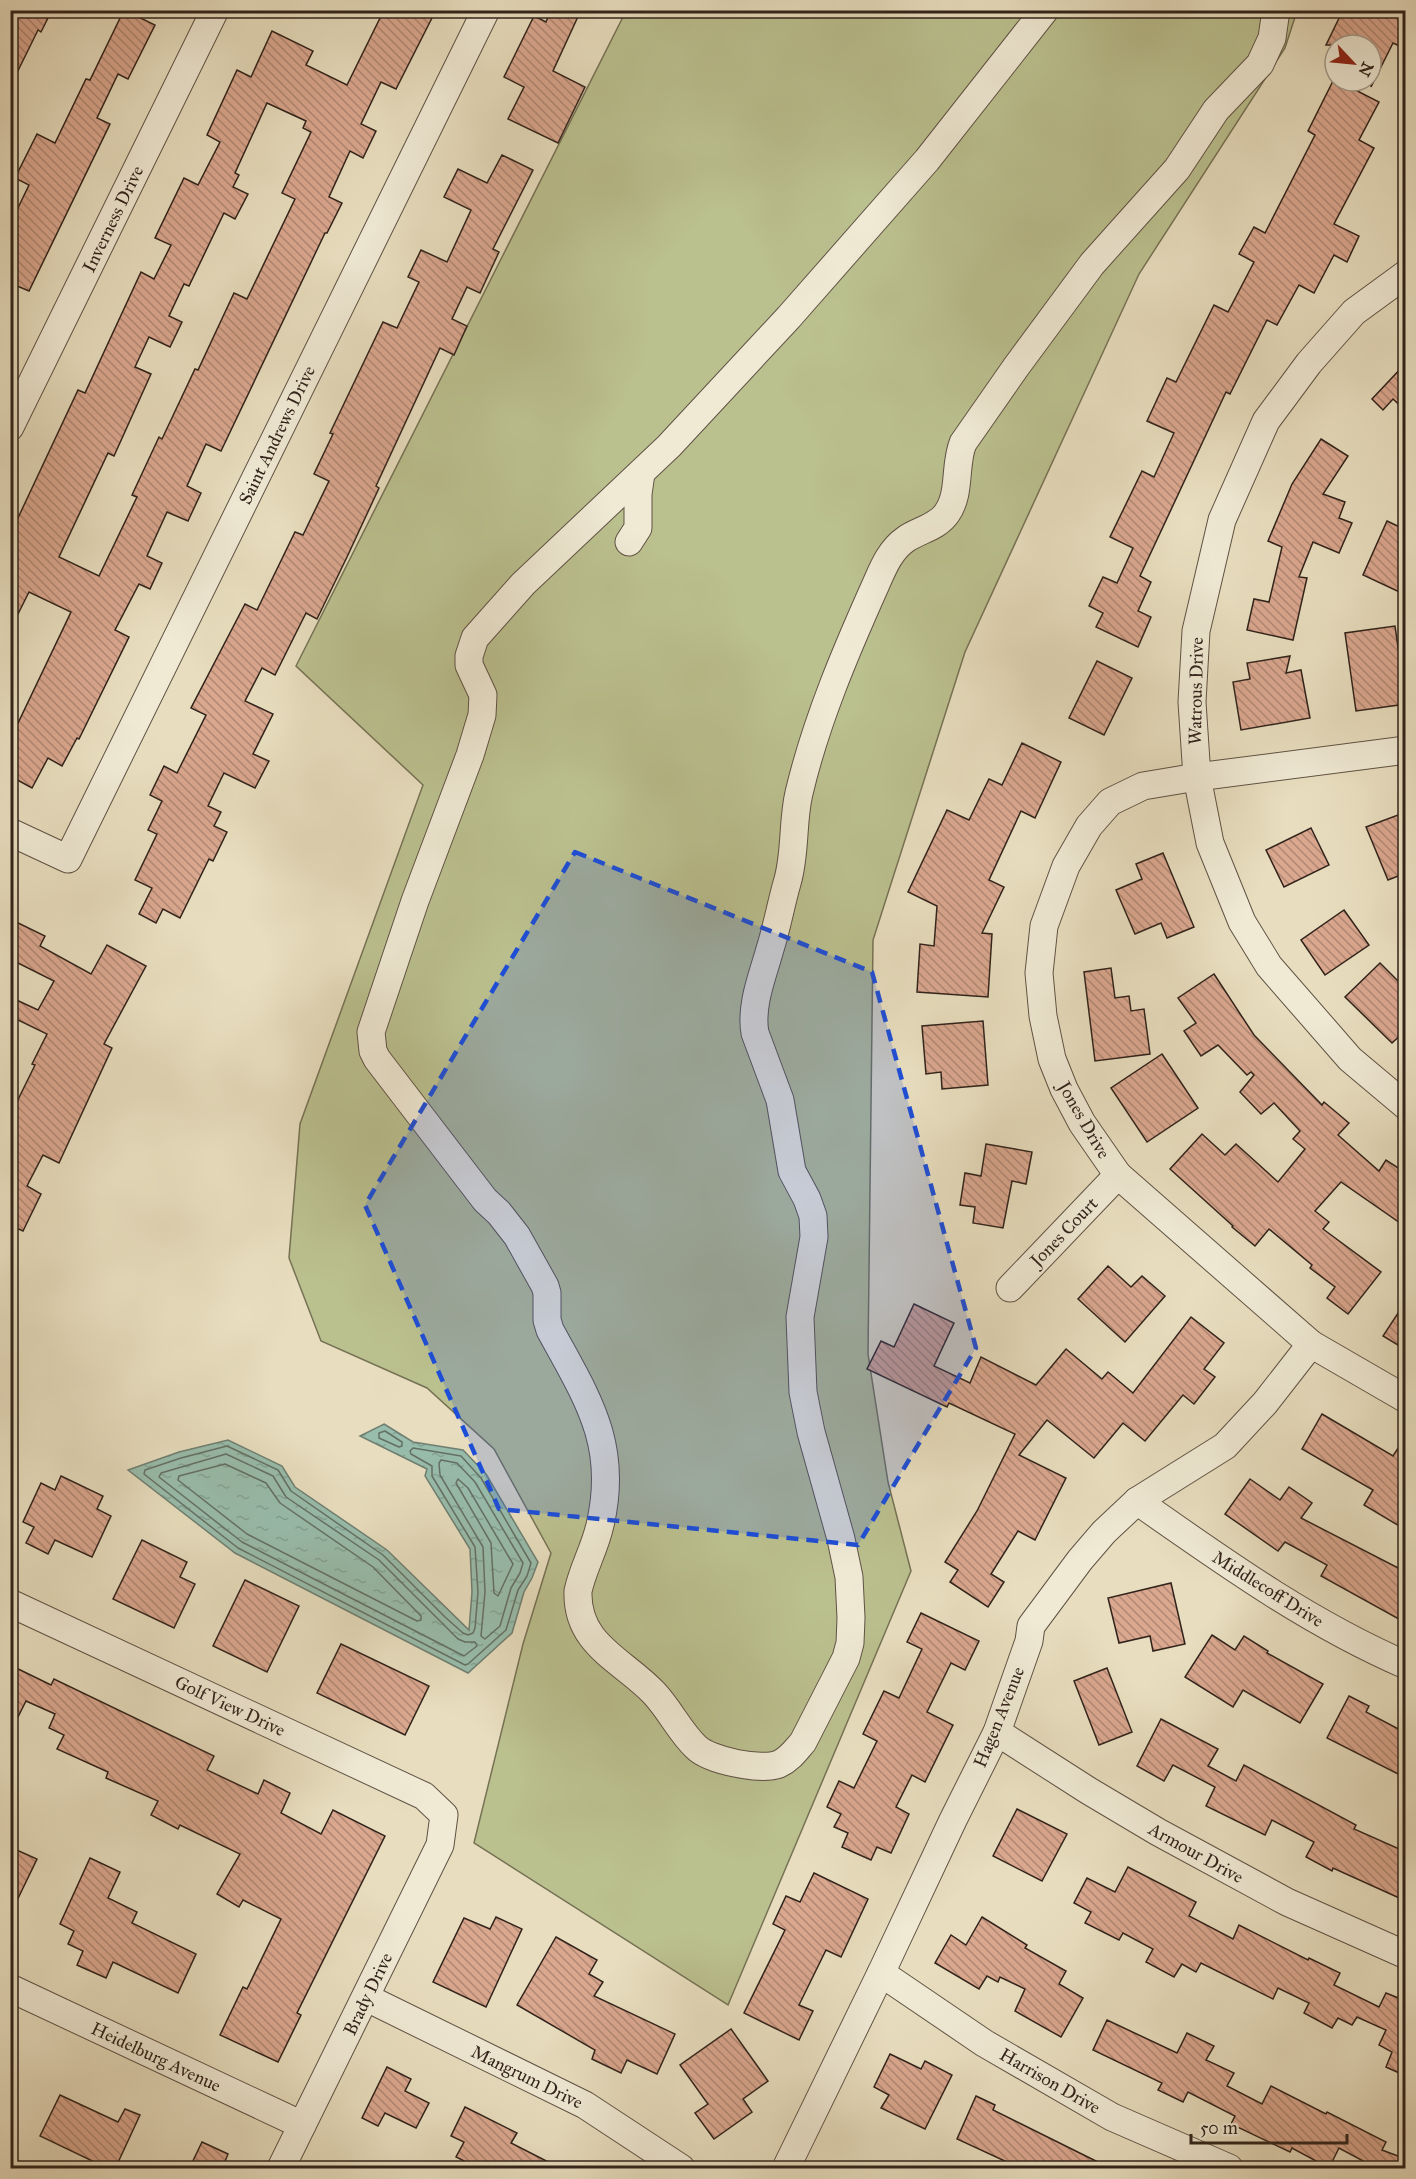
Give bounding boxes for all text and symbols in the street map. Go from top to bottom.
north arrow [1323,33,1383,93]
text: N [1354,59,1378,80]
street label: Inverness Drive [78,162,148,276]
street label: Saint Andrews Drive [234,362,320,508]
street label: Watrous Drive [1184,637,1208,745]
street label: Jones Drive [1051,1076,1115,1163]
street label: Jones Court [1024,1192,1104,1273]
street label: Middlecoff Drive [1208,1546,1328,1632]
street label: Hagen Avenue [969,1663,1030,1771]
street label: Golf View Drive [171,1671,289,1741]
street label: Armour Drive [1144,1817,1247,1888]
street label: Brady Drive [339,1949,397,2039]
street label: Heidelburg Avenue [87,2017,224,2098]
street label: Mangrum Drive [467,2041,586,2114]
street label: Harrison Drive [996,2043,1104,2119]
scale bar [1191,2107,1347,2145]
text: 50 m [1200,2117,1238,2139]

